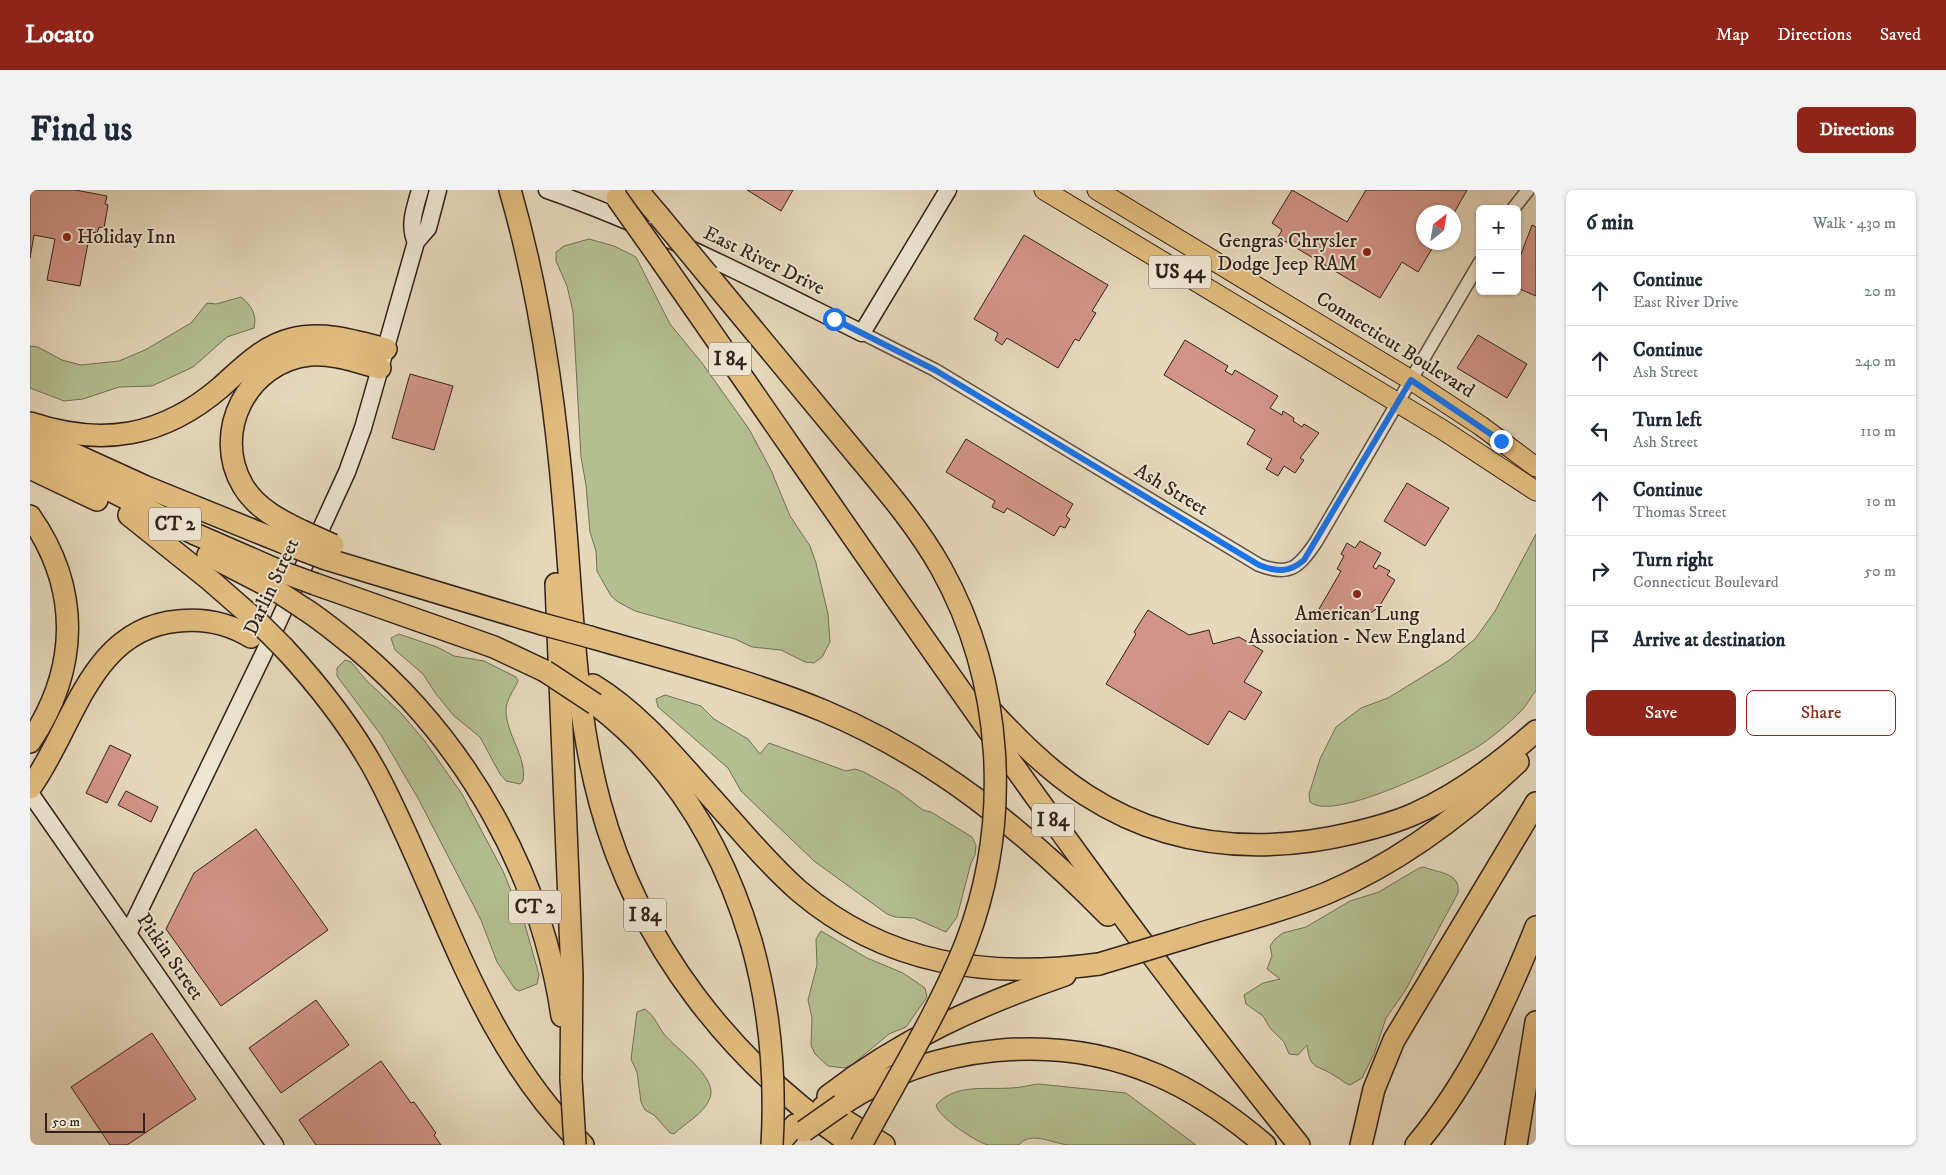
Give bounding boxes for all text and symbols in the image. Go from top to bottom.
text: Locato [25,20,94,50]
text: Map [1716,24,1749,46]
text: Directions [1777,24,1852,46]
text: Saved [1880,24,1921,46]
button: Directions [1797,107,1916,153]
text: Find us [30,108,132,152]
north arrow [1416,205,1461,250]
map controls [1476,205,1521,295]
button: + [1476,205,1521,250]
text: 6 min [1586,210,1634,236]
text: Walk · 430 m [1813,213,1896,233]
street label: East River Drive [699,221,829,301]
place label: Holiday Inn [77,225,176,250]
place label: Gengras Chrysler Dodge Jeep RAM [1217,229,1358,277]
marker: Holiday Inn [61,231,73,243]
marker: Gengras Chrysler Dodge Jeep RAM [1361,246,1373,258]
button: − [1476,250,1521,295]
road number: US 44 [1149,255,1211,288]
text: Continue [1633,269,1703,292]
icon: ahead [1586,277,1614,305]
text: 20 m [1864,281,1896,301]
street label: Connecticut Boulevard [1311,286,1479,404]
text: East River Drive [1633,292,1738,312]
route start [823,308,846,331]
text: Continue [1633,339,1703,362]
road number: I 84 [709,342,751,375]
icon: ahead [1586,347,1614,375]
text: 240 m [1855,351,1896,371]
text: Ash Street [1633,362,1698,382]
text: Turn left [1633,409,1702,432]
icon: left [1586,417,1614,445]
text: 110 m [1860,421,1896,441]
route end [1490,430,1513,453]
text: Ash Street [1633,432,1698,452]
street label: Ash Street [1130,458,1212,522]
text: Continue [1633,479,1703,502]
icon: ahead [1586,487,1614,515]
text: 10 m [1866,491,1896,511]
text: Thomas Street [1633,502,1727,522]
road number: CT 2 [149,508,201,540]
street label: Darlin Street [239,535,305,639]
text: Turn right [1633,549,1713,572]
icon: right [1586,557,1614,585]
text: 50 m [1864,561,1896,581]
text: Connecticut Boulevard [1633,572,1779,592]
marker: American Lung Association - New England [1351,588,1363,600]
place label: American Lung Association - New England [1248,602,1466,650]
icon: arrive [1586,627,1614,655]
text: Arrive at destination [1633,629,1785,652]
button: Save [1586,690,1736,736]
button: Share [1746,690,1896,736]
road number: I 84 [1032,804,1074,836]
road number: CT 2 [509,890,561,924]
road number: I 84 [624,898,666,932]
street label: Pitkin Street [131,909,209,1005]
scale bar [45,1110,145,1133]
text: 50 m [52,1113,80,1131]

